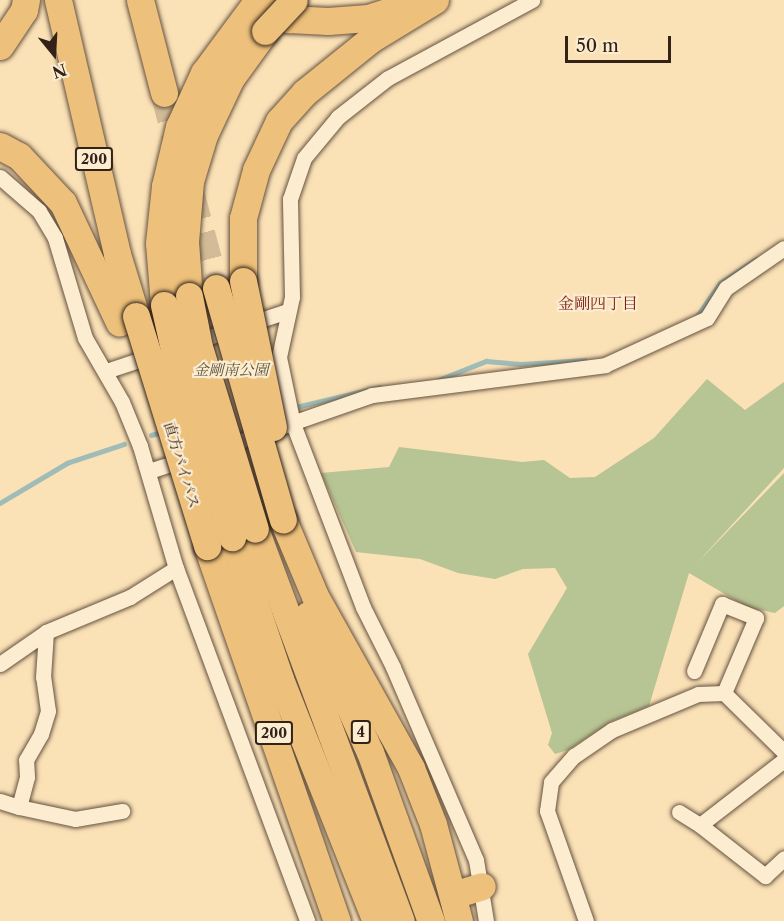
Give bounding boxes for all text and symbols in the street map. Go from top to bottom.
north arrow [24,24,84,84]
scale bar [568,24,674,62]
text: 50 m [576,35,619,57]
text: N [50,59,69,83]
road number: 200 [74,148,113,170]
district label: 金剛四丁目 [558,293,638,313]
park label: 金剛南公園 [194,361,268,379]
street label: 直方バイパス [160,419,204,511]
road number: 4 [350,721,372,743]
road number: 200 [254,722,294,744]

